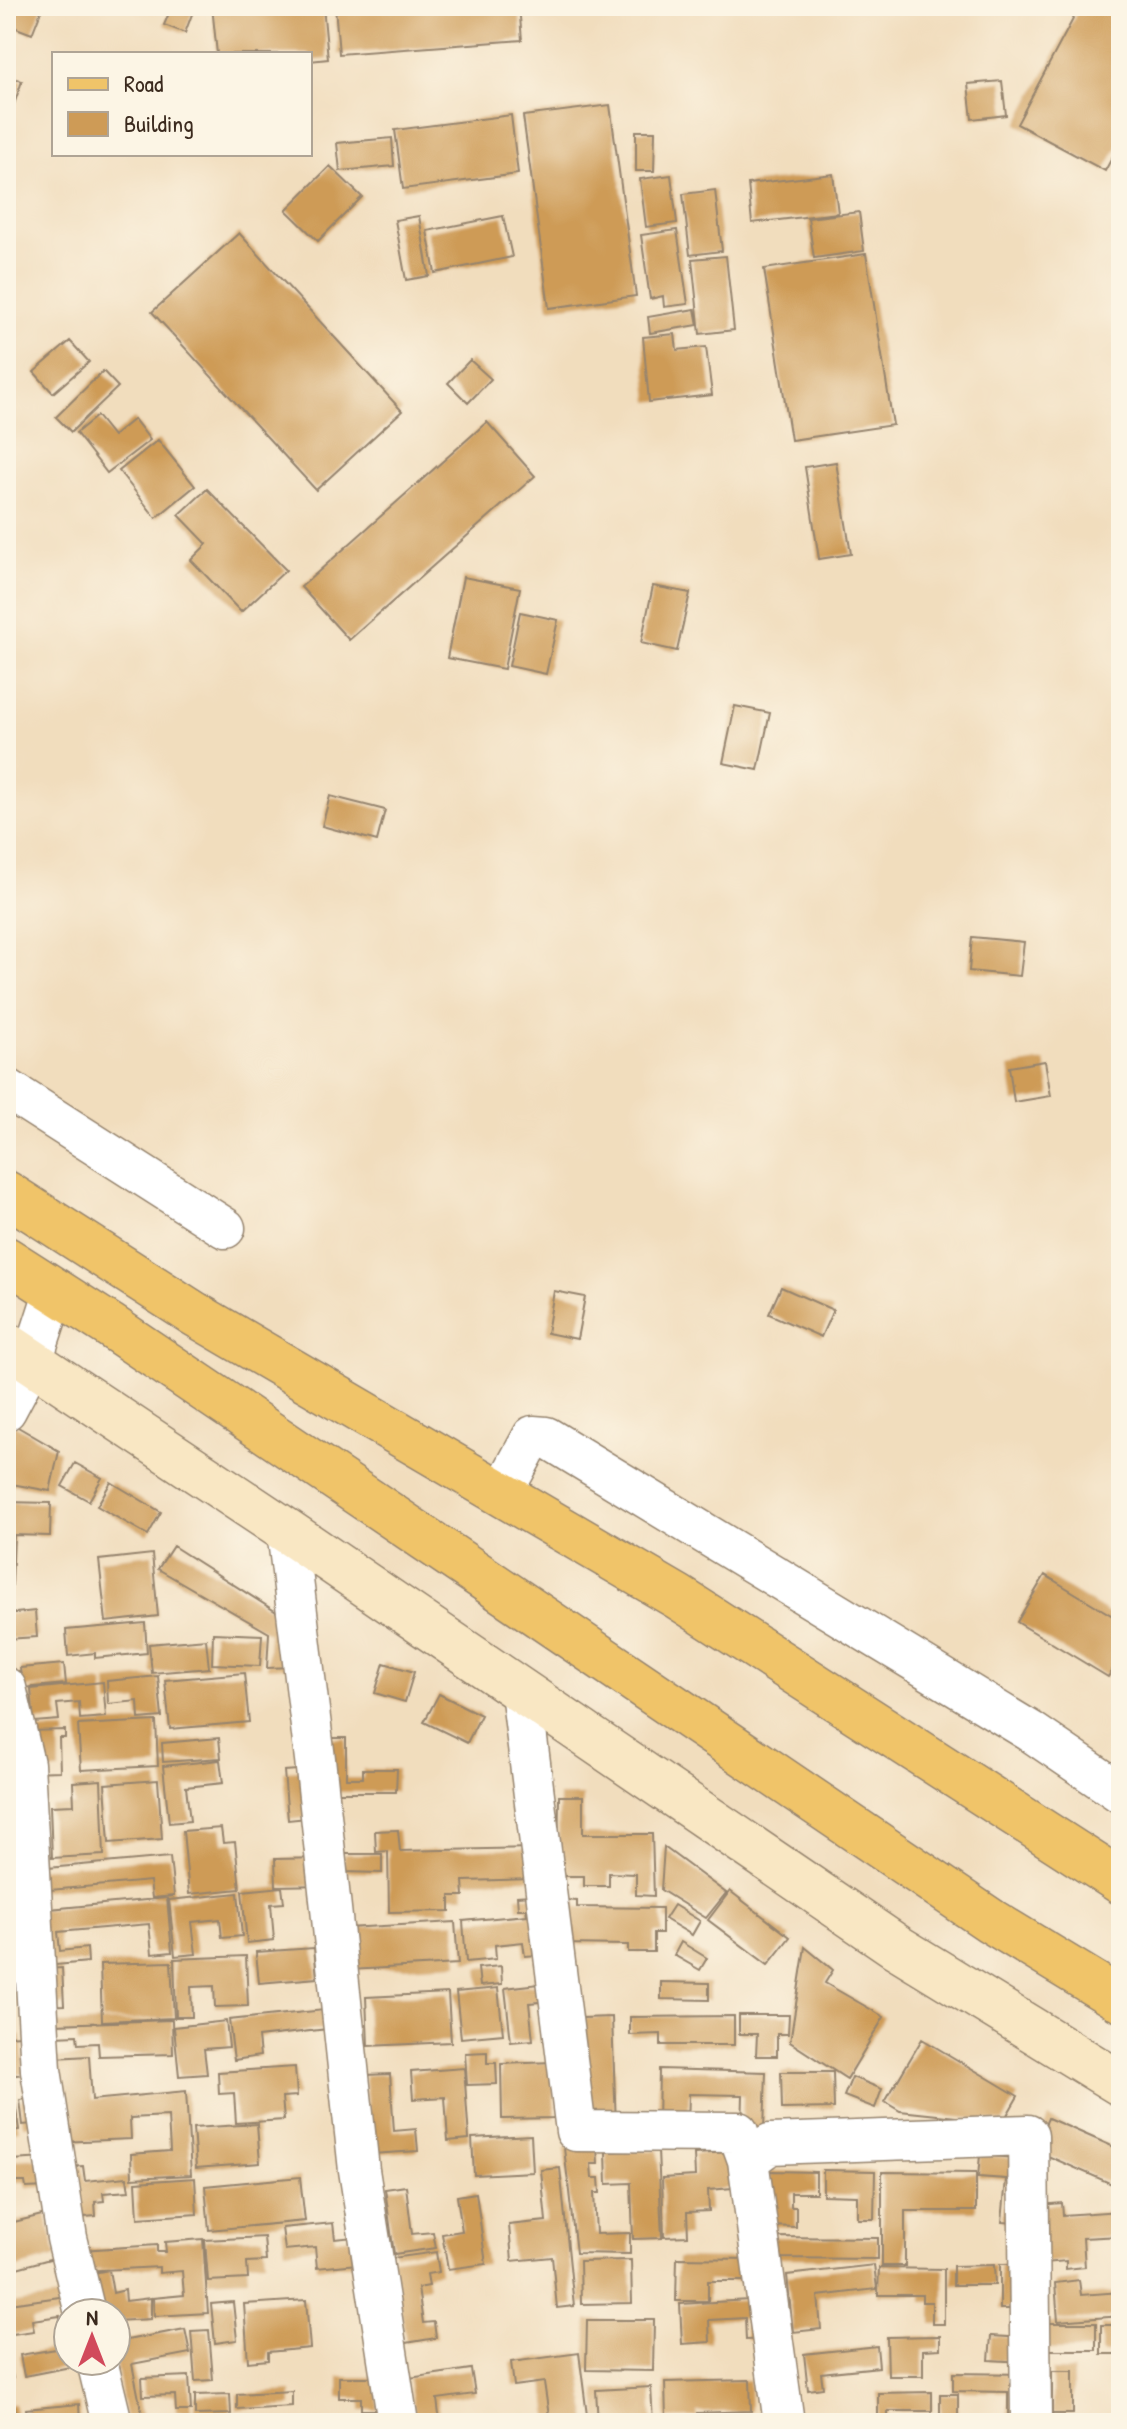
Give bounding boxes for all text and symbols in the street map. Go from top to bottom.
legend [52,52,312,156]
text: Road [124,67,163,99]
text: Building [124,107,194,139]
north arrow [52,2297,132,2377]
text: N [86,2302,98,2332]

